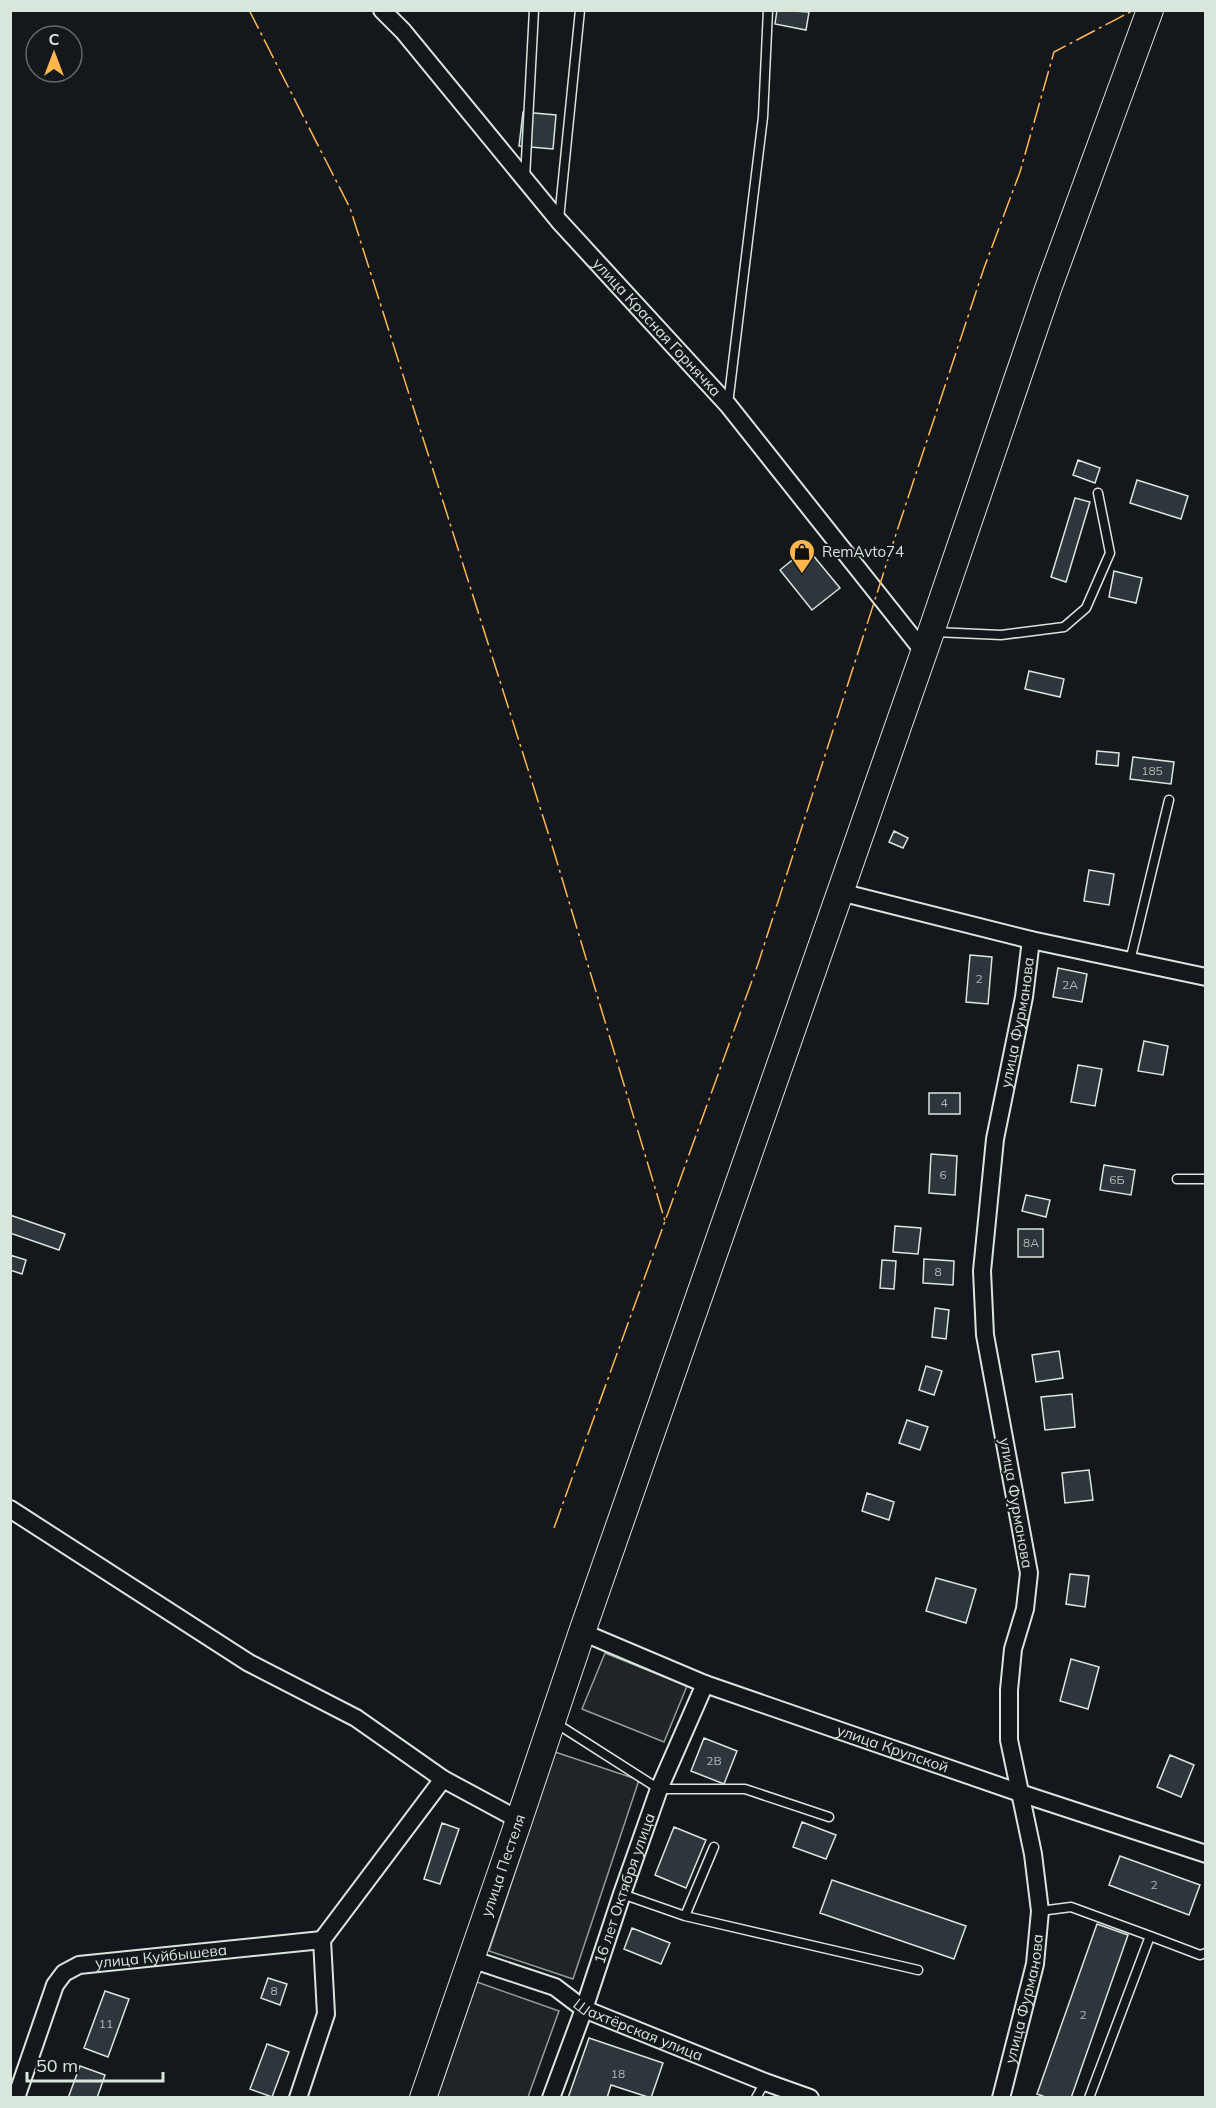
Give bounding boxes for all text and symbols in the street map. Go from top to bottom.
north arrow [24,24,84,84]
text: С [49,29,60,49]
street label: улица Красная Горнячка [589,254,725,400]
shop icon: RemAvto74 [787,537,817,575]
place label: RemAvto74 [822,542,904,561]
house number: 185 [1141,763,1163,778]
street label: улица Фурманова [996,956,1038,1089]
house number: 2 [975,971,983,986]
house number: 2А [1062,977,1078,992]
house number: 4 [940,1095,948,1110]
house number: 6 [939,1167,947,1182]
house number: 6Б [1109,1172,1125,1187]
house number: 8А [1023,1235,1039,1250]
house number: 8 [934,1264,942,1279]
street label: улица Фурманова [996,1436,1037,1570]
street label: улица Крупской [834,1720,951,1777]
house number: 2В [706,1753,722,1768]
street label: 16 лет Октября улица [590,1810,659,1966]
street label: улица Пестеля [476,1812,529,1919]
house number: 2 [1150,1877,1158,1892]
street label: улица Фурманова [1000,1933,1047,2066]
street label: улица Куйбышева [94,1940,228,1972]
house number: 8 [270,1983,278,1998]
street label: Шахтёрская улица [570,1994,706,2065]
house number: 2 [1079,2007,1087,2022]
house number: 11 [99,2016,113,2031]
scale bar [27,2045,164,2083]
text: 50 m [36,2054,78,2077]
house number: 18 [611,2066,625,2081]

